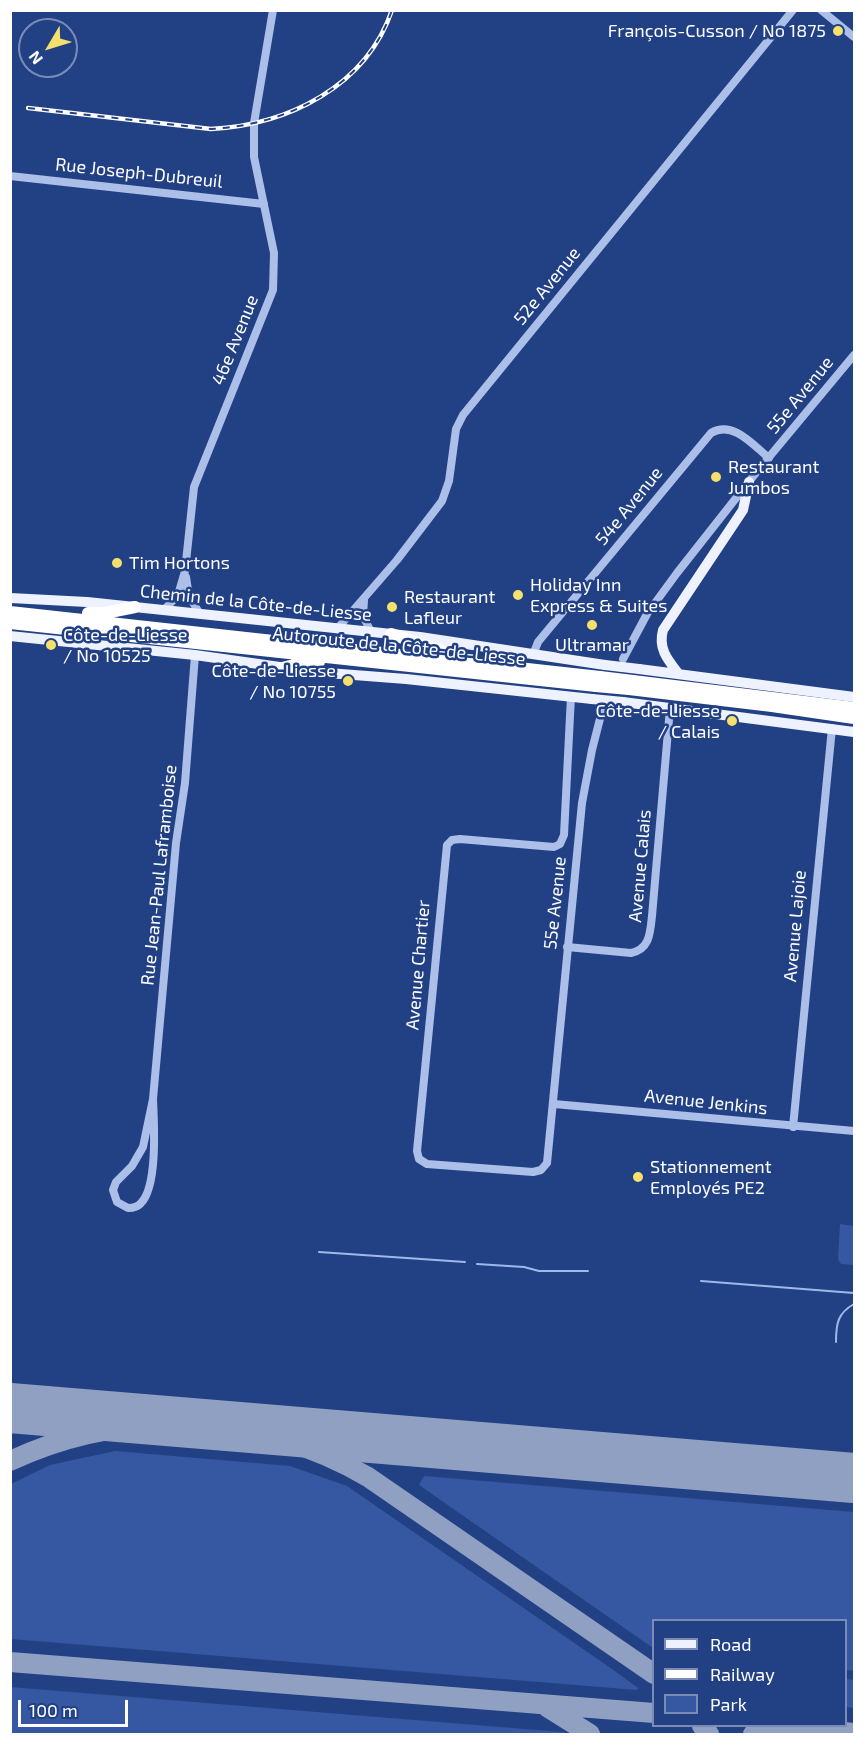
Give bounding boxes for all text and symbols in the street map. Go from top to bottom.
north arrow [18,18,78,78]
place label: François-Cusson / No 1875 [608,20,826,42]
marker: François-Cusson / No 1875 [831,24,845,38]
text: N [24,48,46,69]
street label: Rue Joseph-Dubreuil [54,153,224,193]
street label: 52e Avenue [509,243,585,329]
street label: 46e Avenue [207,292,263,388]
street label: 55e Avenue [762,352,838,438]
place label: Restaurant Jumbos [728,456,819,498]
street label: 54e Avenue [591,462,667,550]
marker: Restaurant Jumbos [709,470,723,484]
place label: Tim Hortons [129,552,230,574]
marker: Tim Hortons [110,556,124,570]
place label: Holiday Inn Express & Suites [530,574,667,616]
street label: Chemin de la Côte-de-Liesse [139,580,373,626]
place label: Restaurant Lafleur [404,586,495,628]
marker: Holiday Inn Express & Suites [511,588,525,602]
marker: Restaurant Lafleur [385,600,399,614]
marker: Ultramar [585,618,599,632]
street label: Autoroute de la Côte-de-Liesse [271,622,527,670]
place label: Côte-de-Liesse / No 10525 [63,624,187,666]
place label: Ultramar [555,634,629,656]
marker: Côte-de-Liesse / No 10525 [44,638,58,652]
place label: Côte-de-Liesse / No 10755 [212,660,336,702]
marker: Côte-de-Liesse / No 10755 [341,674,355,688]
place label: Côte-de-Liesse / Calais [596,700,720,742]
marker: Côte-de-Liesse / Calais [725,714,739,728]
street label: Rue Jean-Paul Laframboise [137,764,181,986]
street label: Avenue Calais [624,809,656,923]
street label: 55e Avenue [539,855,571,951]
street label: Avenue Lajoie [779,869,811,983]
street label: Avenue Chartier [402,899,434,1031]
street label: Avenue Jenkins [643,1085,769,1119]
place label: Stationnement Employés PE2 [650,1156,772,1198]
marker: Stationnement Employés PE2 [631,1170,645,1184]
legend [652,1619,847,1727]
text: Road [710,1633,751,1655]
text: Railway [710,1663,775,1685]
scale bar [21,1688,130,1726]
text: Park [710,1693,747,1715]
text: 100 m [29,1699,78,1721]

